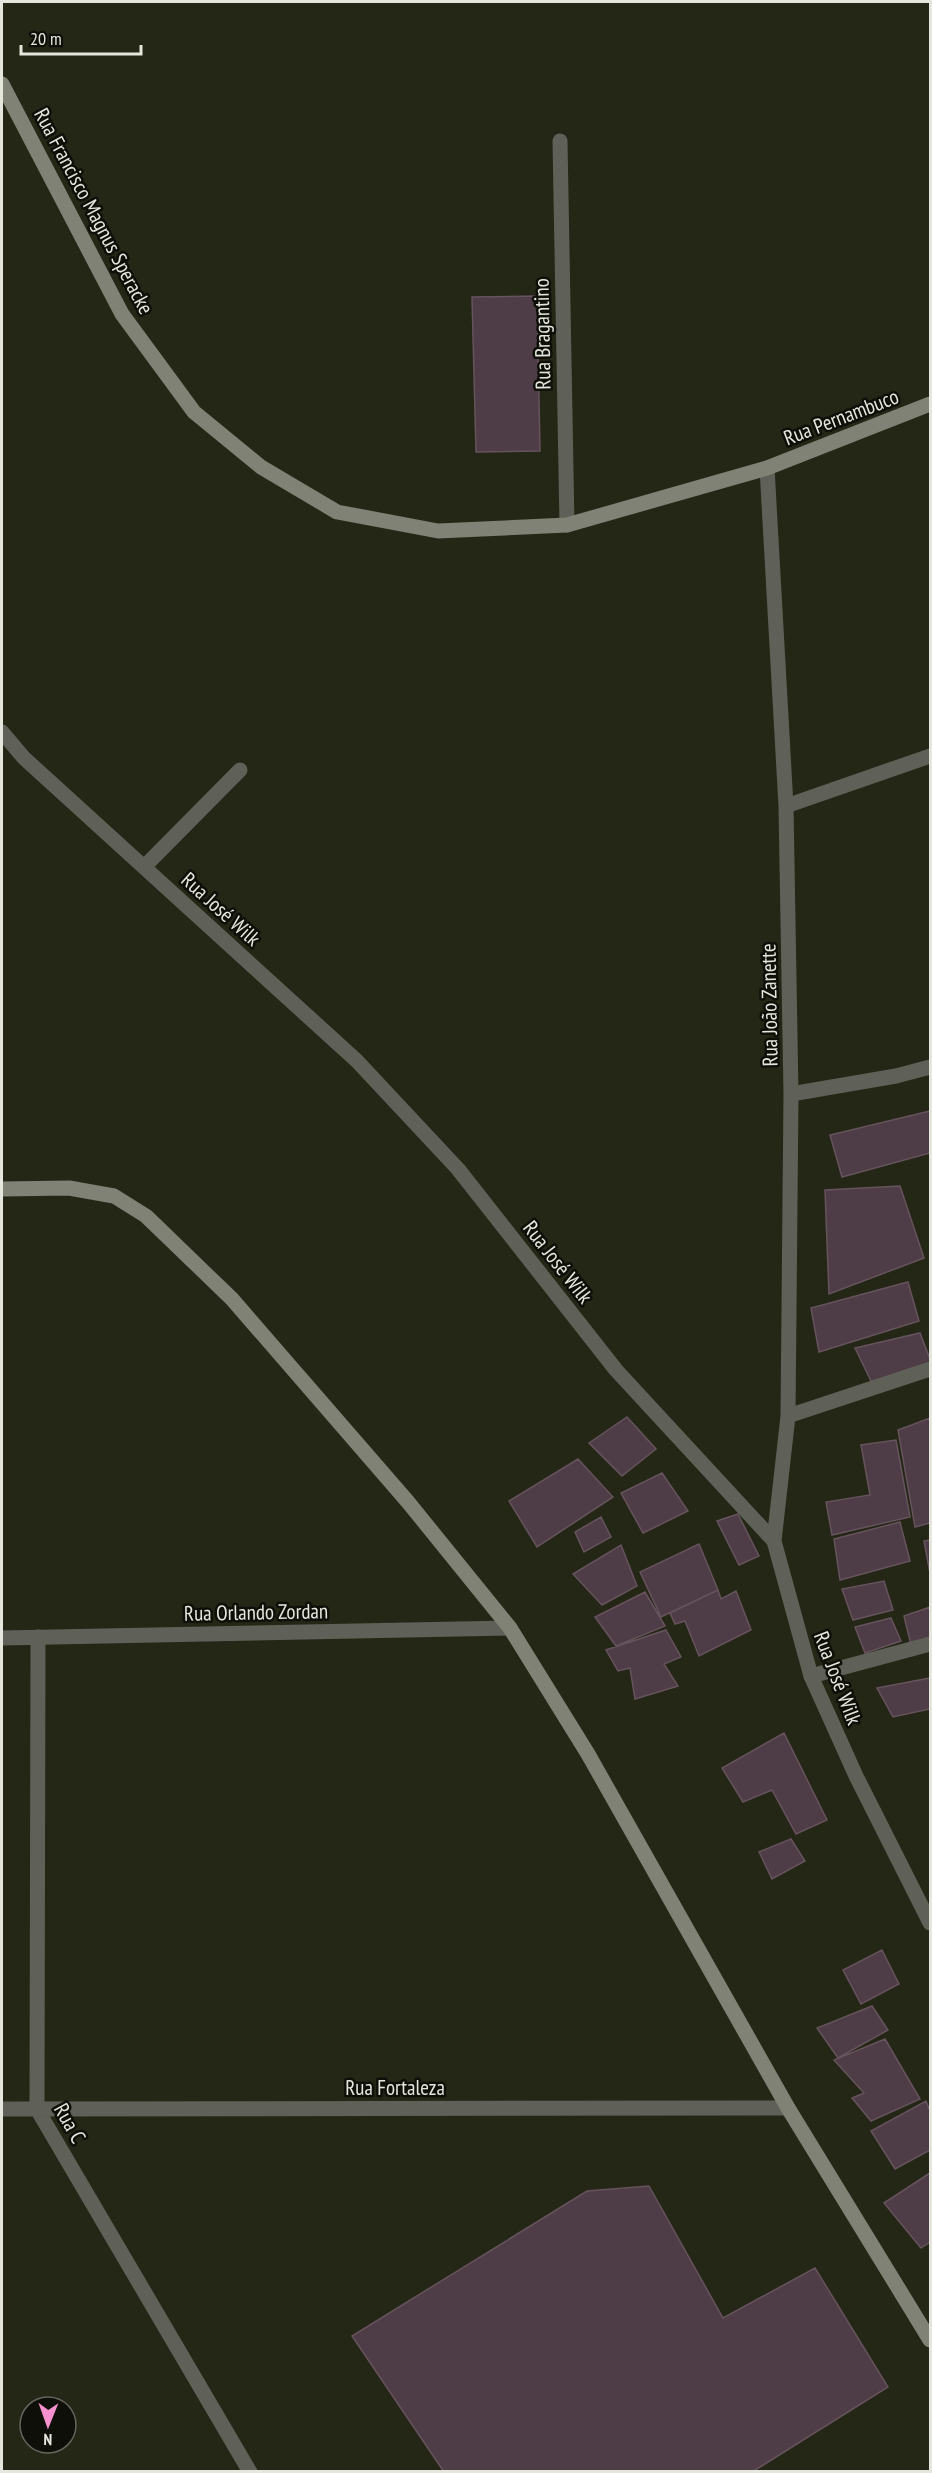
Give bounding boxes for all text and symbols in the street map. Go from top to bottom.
scale bar [21,18,141,56]
text: 20 m [30,27,62,50]
street label: Rua Francisco Magnus Speracke [28,103,160,319]
street label: Rua Bragantino [528,278,556,390]
street label: Rua Pernambuco [780,383,902,451]
street label: Rua José Wilk [176,866,266,952]
street label: Rua João Zanette [754,943,784,1067]
street label: Rua José Wilk [517,1215,599,1309]
street label: Rua Orlando Zordan [184,1597,328,1627]
street label: Rua José Wilk [808,1628,868,1728]
street label: Rua Fortaleza [345,2074,445,2101]
street label: Rua C [48,2098,92,2148]
north arrow [18,2395,78,2455]
text: N [43,2430,52,2450]

